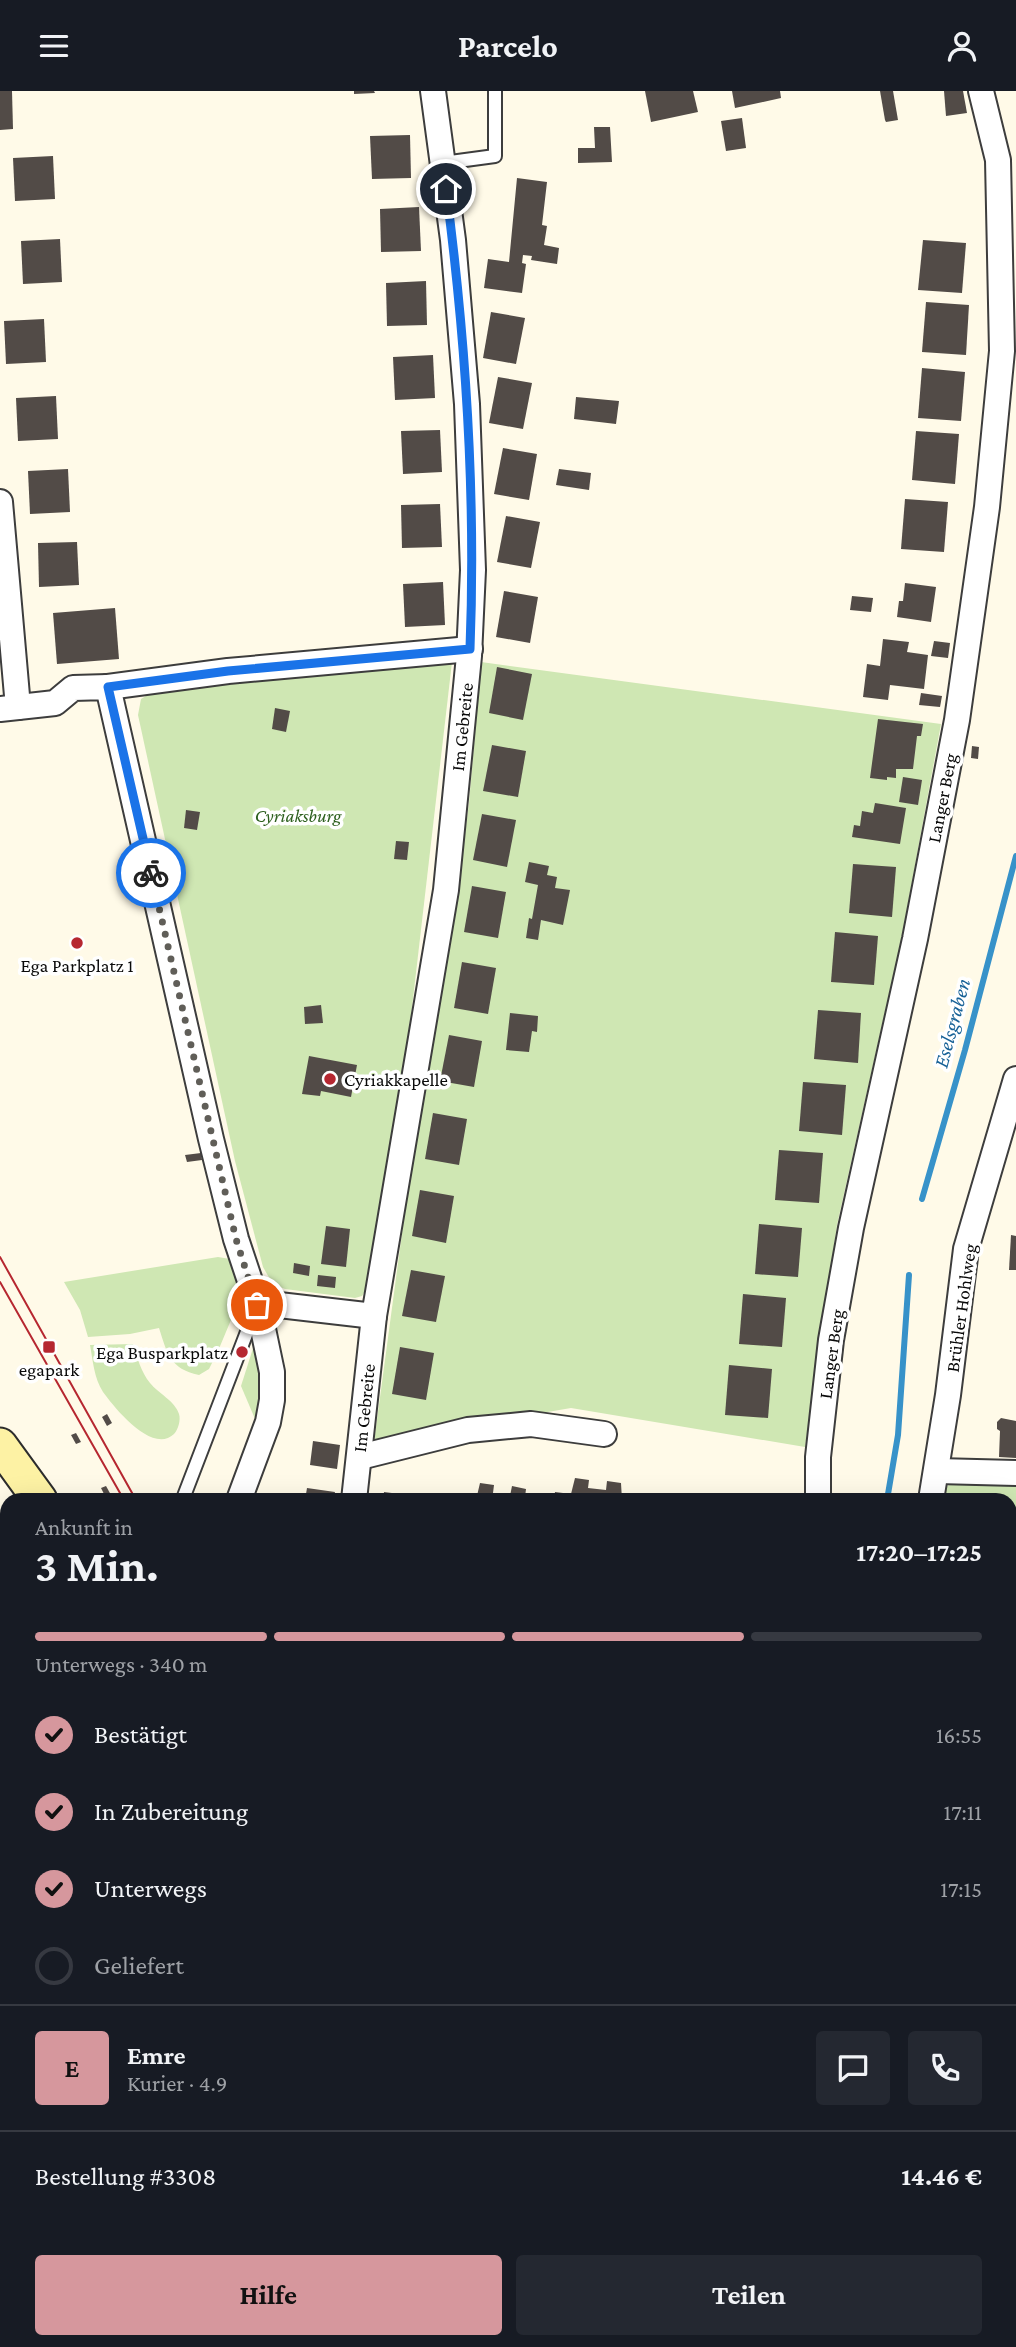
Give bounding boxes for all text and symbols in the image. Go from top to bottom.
icon: menu [35,27,73,65]
icon: person [943,27,981,65]
text: Parcelo [458,28,558,64]
pin [416,159,476,219]
icon: home [427,170,465,208]
street label: Im Gebreite [447,682,477,772]
street label: Langer Berg [923,752,961,844]
park label: Cyriaksburg [255,805,342,826]
courier [116,838,186,908]
icon: bike [132,854,170,892]
marker: Ega Parkplatz 1 [69,935,85,951]
place label: Ega Parkplatz 1 [20,955,134,976]
water label: Eselsgraben [929,976,975,1070]
place label: Cyriakkapelle [344,1069,448,1090]
marker: Cyriakkapelle [322,1071,338,1087]
street label: Brühler Hohlweg [942,1242,980,1374]
pin [227,1275,287,1335]
icon: bag [238,1286,276,1324]
street label: Langer Berg [814,1308,848,1400]
marker: egapark [41,1339,57,1355]
place label: Ega Busparkplatz [96,1342,228,1363]
marker: Ega Busparkplatz [234,1344,250,1360]
place label: egapark [19,1359,80,1380]
street label: Im Gebreite [349,1363,379,1453]
text: Ankunft in [35,1514,133,1540]
text: 17:20–17:25 [856,1538,982,1567]
text: 3 Min. [35,1540,159,1591]
text: Unterwegs · 340 m [35,1651,208,1677]
icon: check [35,1716,73,1754]
text: Bestätigt [94,1720,187,1749]
text: 16:55 [936,1722,982,1748]
icon: check [35,1793,73,1831]
text: In Zubereitung [94,1797,248,1826]
text: 17:11 [944,1799,982,1825]
icon: check [35,1870,73,1908]
text: Unterwegs [94,1874,207,1903]
text: 17:15 [940,1876,982,1902]
text: Geliefert [94,1951,184,1980]
button: chat [816,2031,890,2105]
button: phone [908,2031,982,2105]
text: Emre [127,2041,186,2070]
text: E [65,2054,79,2083]
text: Kurier · 4.9 [127,2070,227,2096]
text: Bestellung #3308 [35,2162,216,2191]
text: 14.46 € [901,2162,982,2191]
button: Hilfe [35,2255,502,2335]
button: Teilen [516,2255,982,2335]

